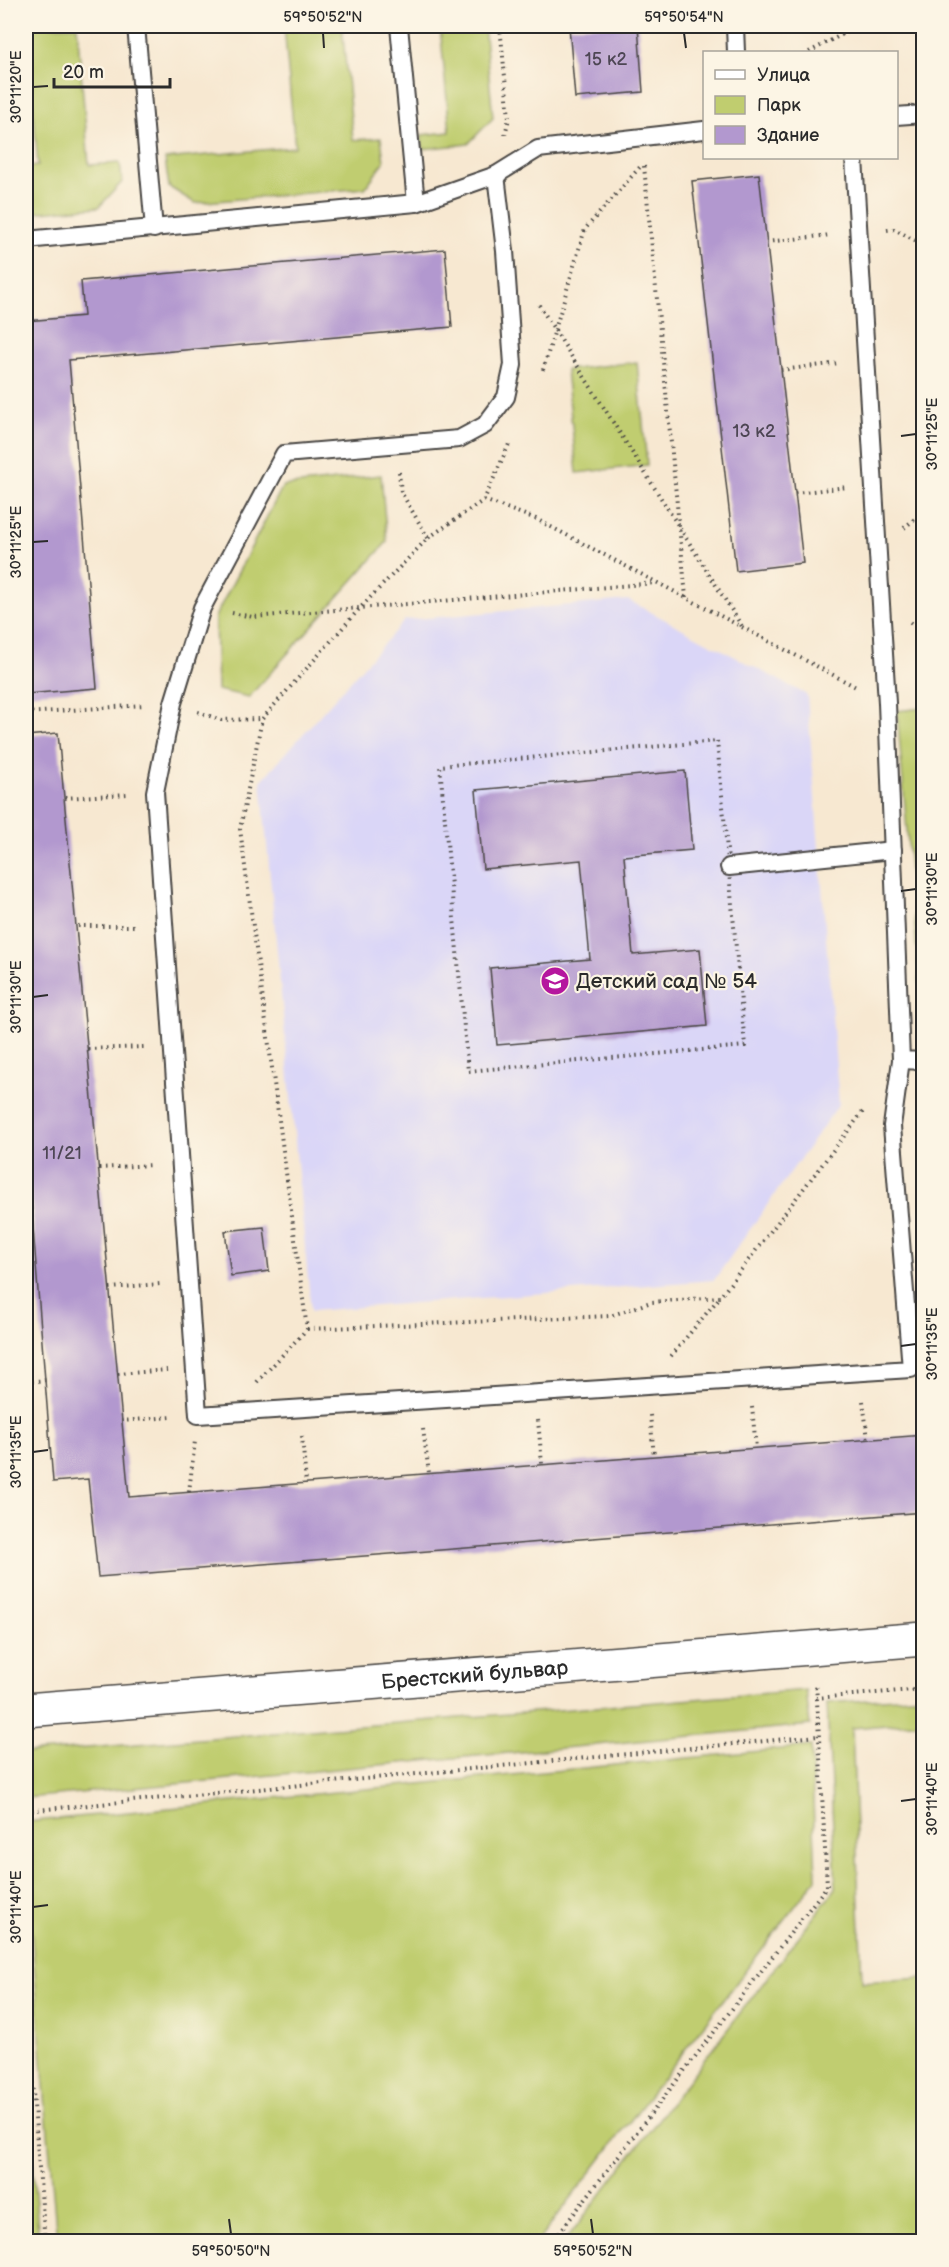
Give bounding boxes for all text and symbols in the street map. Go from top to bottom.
text: 59°50'52"N [283,8,363,27]
text: 59°50'54"N [644,8,724,27]
house number: 15 к2 [585,49,628,70]
text: 30°11'20"E [7,50,26,124]
scale bar [54,51,170,89]
legend [703,51,898,159]
text: 20 m [63,62,104,83]
text: Улица [757,65,811,86]
text: Парк [757,95,801,116]
text: Здание [757,125,819,146]
text: 30°11'25"E [923,397,942,470]
house number: 13 к2 [732,421,776,442]
text: 30°11'25"E [7,505,26,578]
text: 30°11'30"E [923,852,942,926]
text: 30°11'30"E [7,960,26,1034]
school or university icon: Детский сад № 54 [539,965,571,997]
place label: Детский сад № 54 [576,969,757,994]
house number: 11/21 [42,1143,82,1164]
text: 30°11'35"E [923,1307,942,1381]
text: 30°11'35"E [7,1415,26,1489]
street label: Брестский бульвар [380,1655,569,1694]
text: 30°11'40"E [923,1762,942,1836]
text: 30°11'40"E [7,1870,26,1944]
text: 59°50'50"N [191,2242,271,2261]
text: 59°50'52"N [553,2242,633,2261]

